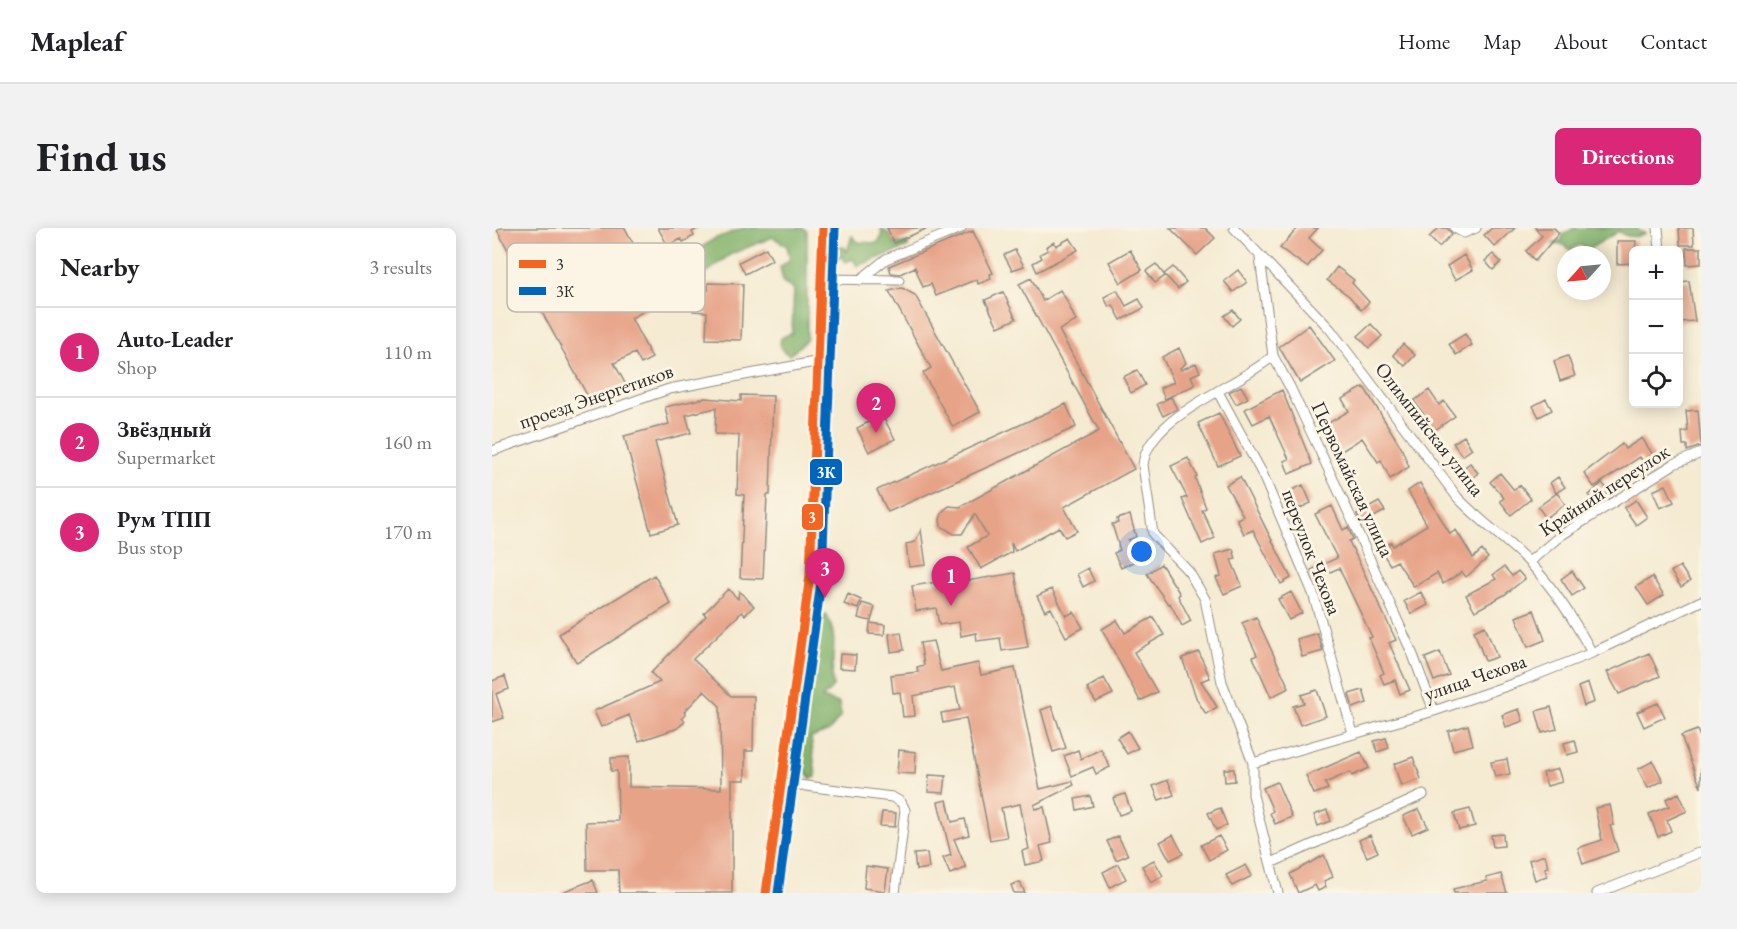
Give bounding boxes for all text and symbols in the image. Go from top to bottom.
text: Mapleaf [30,23,124,59]
text: Home [1398,28,1450,55]
text: Map [1483,28,1521,55]
text: About [1554,28,1607,55]
text: Contact [1640,28,1707,55]
button: Directions [1555,128,1701,185]
text: Find us [36,129,167,184]
legend [507,243,705,312]
north arrow [1557,246,1611,300]
map controls [1629,246,1683,408]
button: + [1629,246,1683,300]
text: Nearby [60,250,140,284]
text: 3 results [369,254,432,280]
text: 3 [556,254,564,275]
text: 3К [556,281,575,302]
button: − [1629,300,1683,354]
text: Auto-Leader [117,325,233,354]
text: 1 [74,339,85,365]
text: 110 m [384,339,432,365]
text: Shop [117,354,157,380]
button: locate [1629,354,1683,408]
street label: проезд Энергетиков [515,357,677,435]
street label: Олимпийская улица [1369,357,1491,501]
pin: 2 [856,384,896,433]
street label: Первомайская улица [1306,397,1400,561]
text: Звёздный [117,415,211,444]
text: 2 [74,429,85,455]
text: 160 m [384,429,432,455]
street label: Крайний переулок [1534,438,1675,542]
text: Supermarket [117,444,215,470]
line badge: 3К [809,458,843,486]
text: 3К [816,462,837,483]
street label: переулок Чехова [1276,485,1348,619]
line badge: 3 [801,503,824,531]
text: Рум ТПП [117,505,211,534]
text: 3 [808,507,816,528]
text: 3 [74,519,85,545]
text: 170 m [384,519,432,545]
text: Bus stop [117,534,183,560]
your location [1127,537,1156,566]
pin: 3 [806,548,844,598]
pin: 1 [932,556,970,606]
street label: улица Чехова [1421,647,1529,707]

